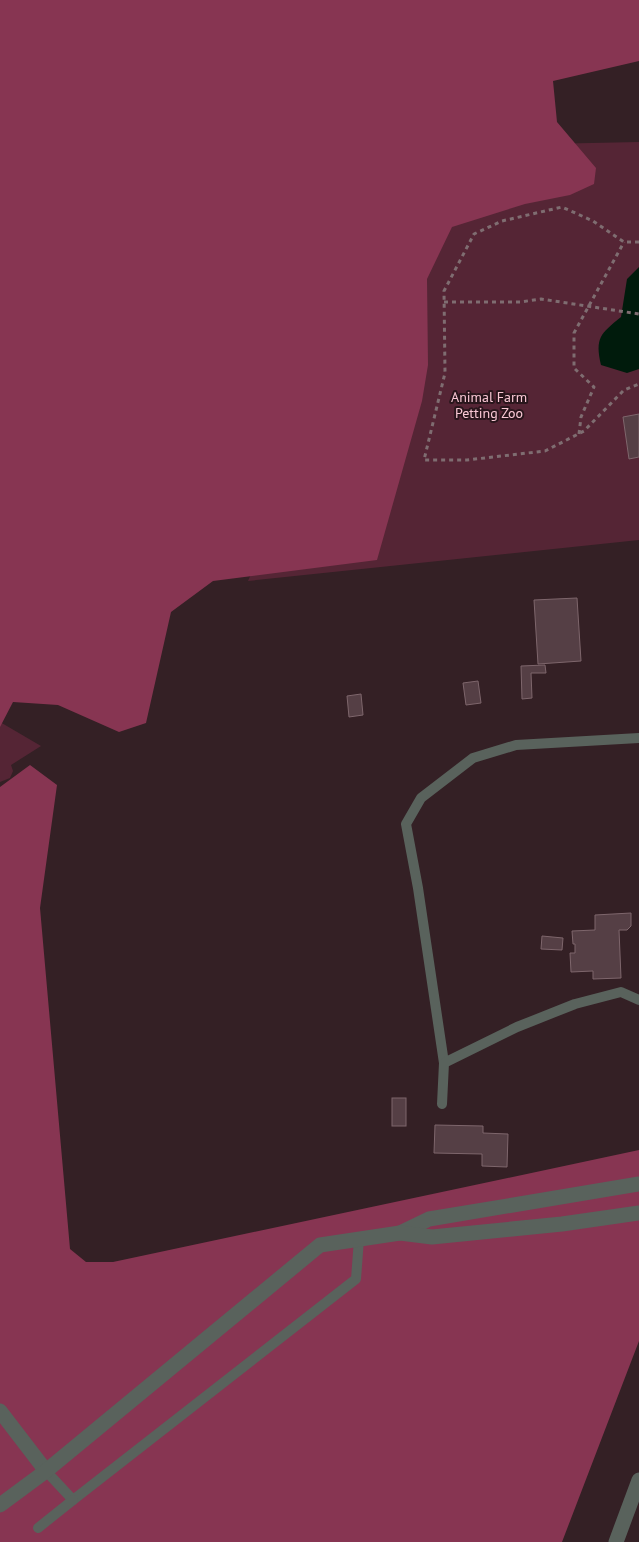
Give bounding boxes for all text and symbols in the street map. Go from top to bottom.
park label: Animal Farm Petting Zoo [451,388,527,422]

